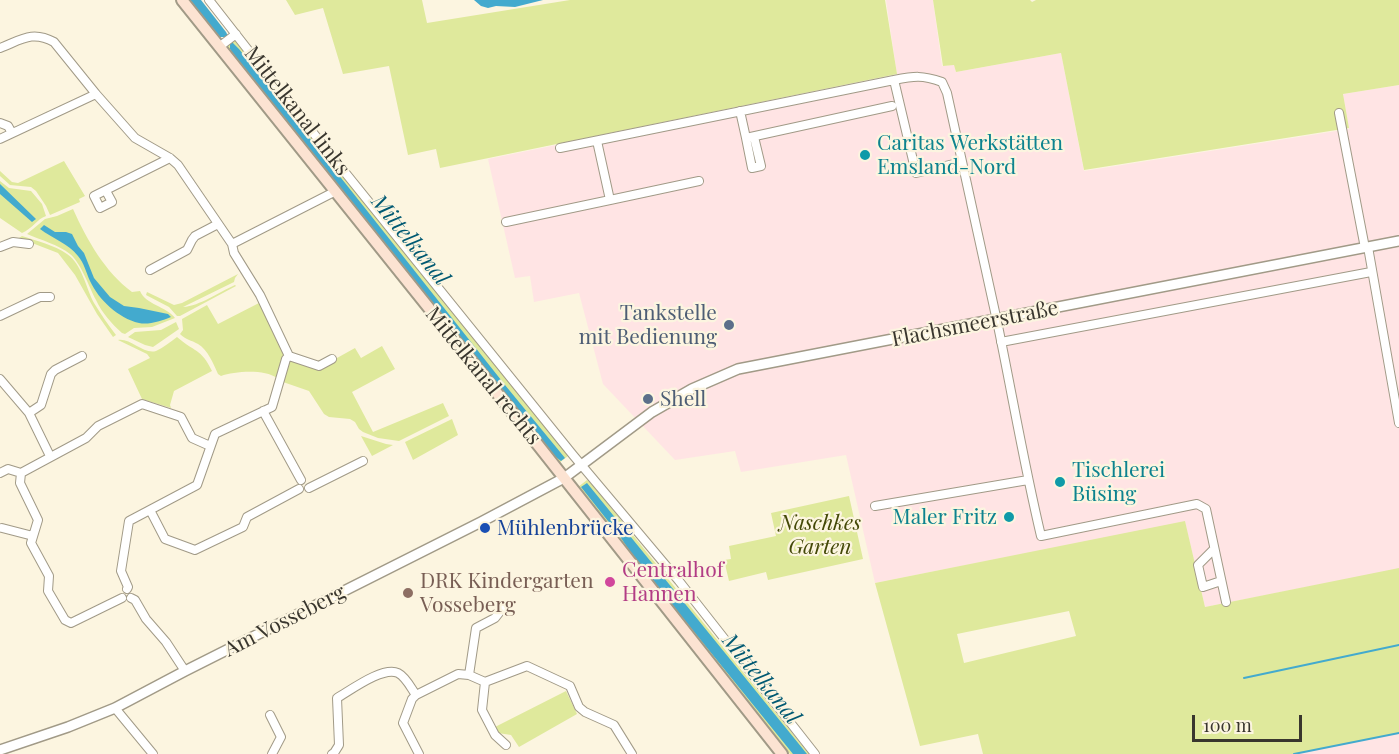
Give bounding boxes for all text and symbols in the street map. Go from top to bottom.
street label: Mittelkanal links [239,41,355,181]
place label: Caritas Werkstätten Emsland-Nord [877,130,1063,180]
marker: Caritas Werkstätten Emsland-Nord [858,148,872,162]
water label: Mittelkanal [365,189,455,291]
street label: Flachsmeerstraße [890,296,1060,352]
place label: Tankstelle mit Bedienung [579,300,717,350]
street label: Mittelkanal rechts [420,302,546,450]
marker: Tankstelle mit Bedienung [722,318,736,332]
place label: Shell [660,386,706,412]
marker: Shell [641,392,655,406]
place label: Tischlerei Büsing [1072,457,1165,507]
marker: Tischlerei Büsing [1053,475,1067,489]
place label: Maler Fritz [892,504,997,530]
park label: Naschkes Garten [779,510,861,560]
marker: Maler Fritz [1002,510,1016,524]
place label: Mühlenbrücke [497,515,634,541]
marker: Mühlenbrücke [478,521,492,535]
place label: Centralhof Hannen [622,557,724,607]
place label: DRK Kindergarten Vosseberg [420,568,593,618]
marker: Centralhof Hannen [603,575,617,589]
street label: Am Vosseberg [220,580,350,662]
marker: DRK Kindergarten Vosseberg [401,586,415,600]
water label: Mittelkanal [716,628,806,730]
scale bar [1195,703,1304,741]
text: 100 m [1203,713,1252,737]

